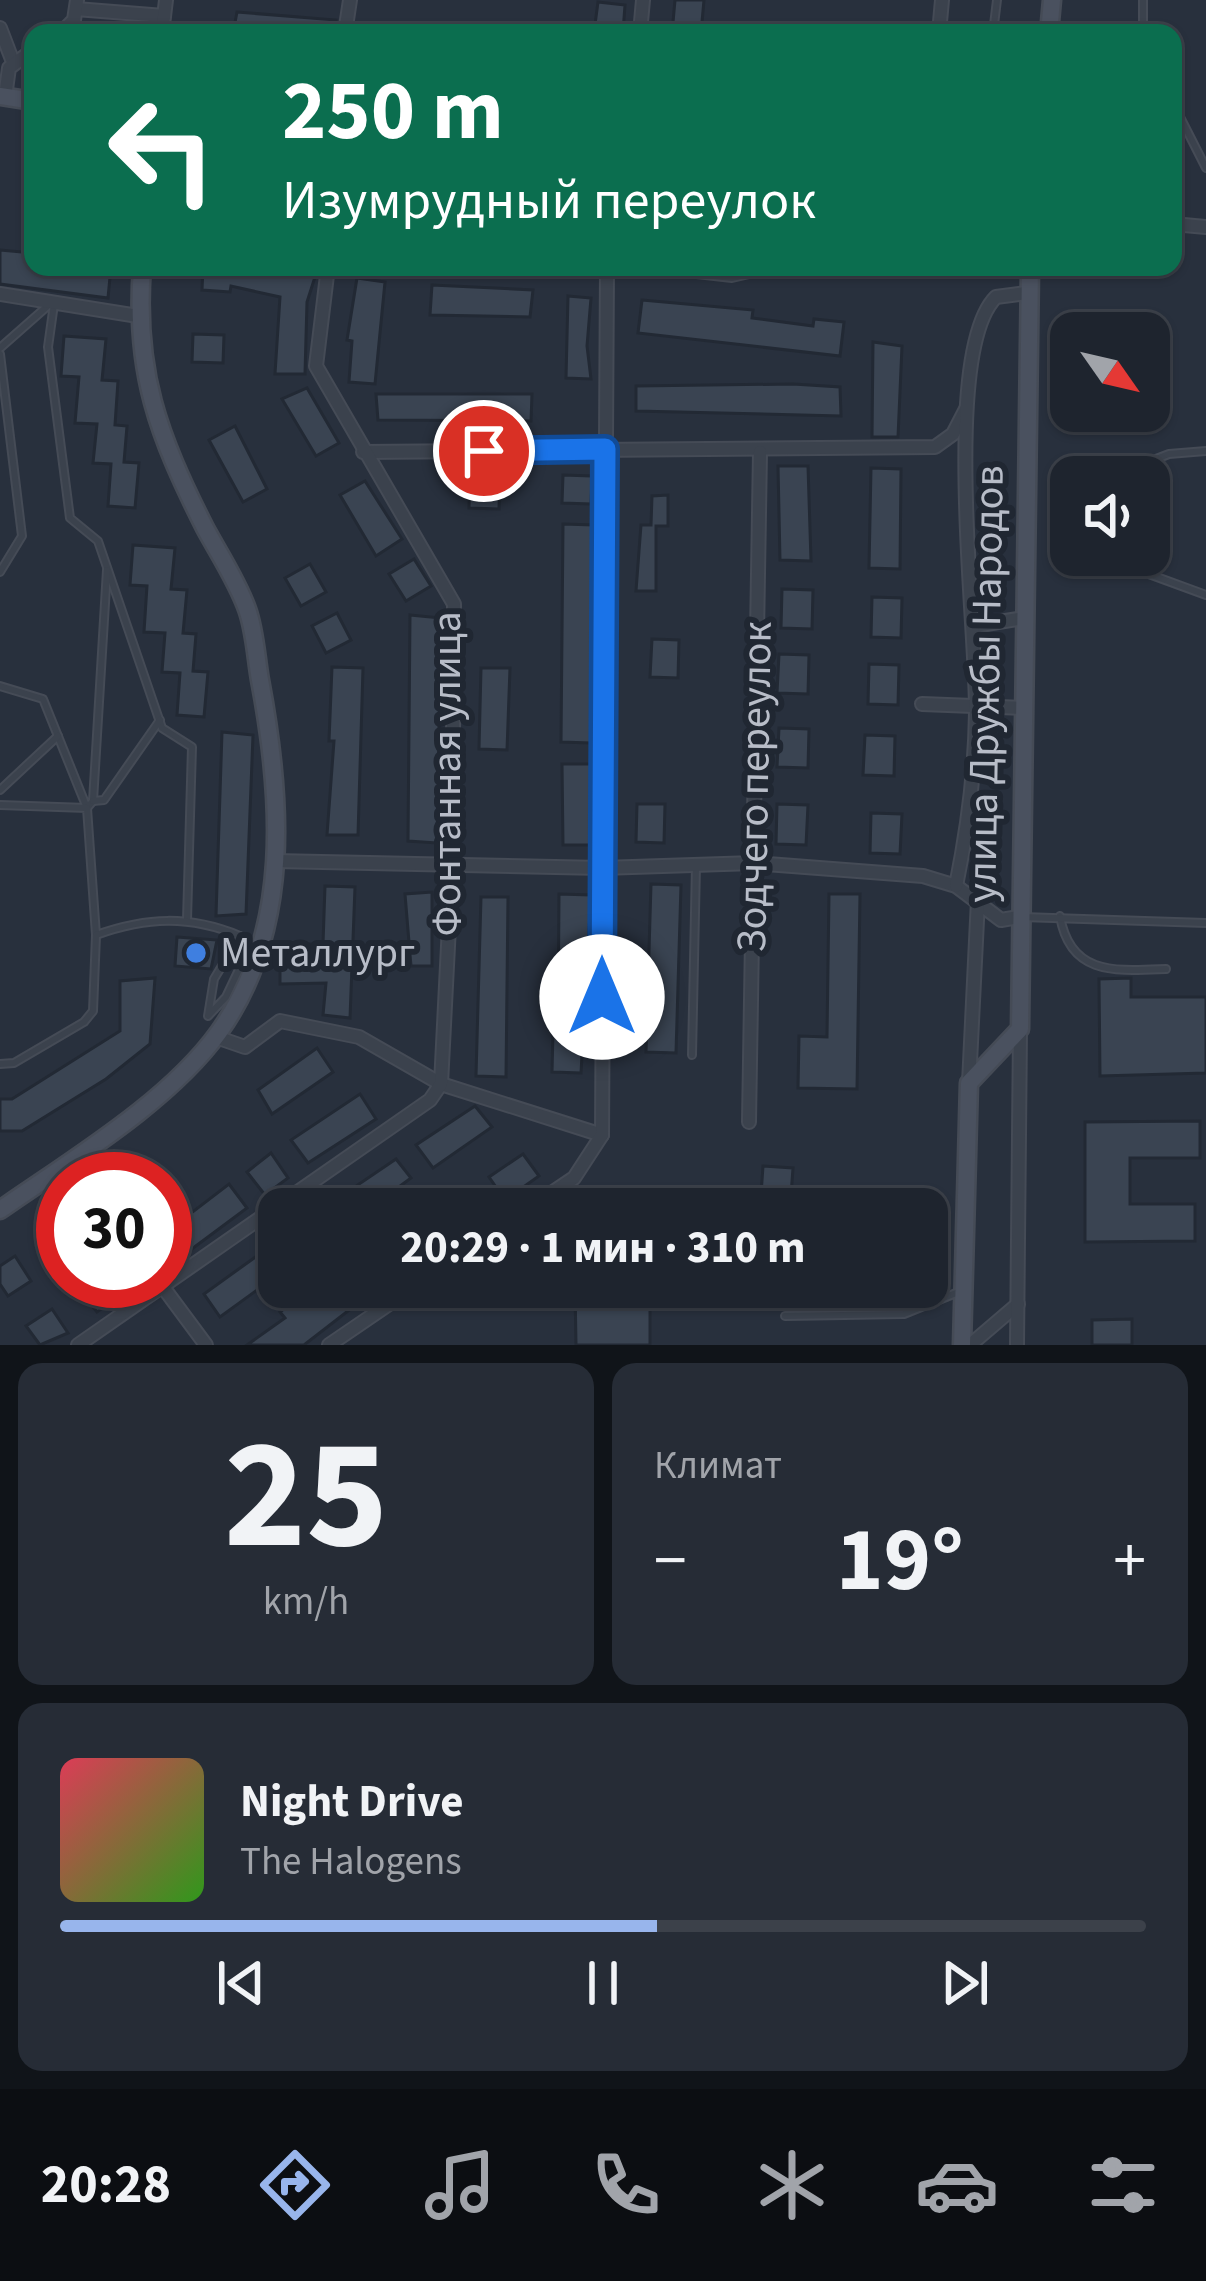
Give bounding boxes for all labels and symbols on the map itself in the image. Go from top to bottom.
north arrow [1050,312,1170,432]
pin [433,400,535,502]
street label: улица Дружбы Народов [952,465,1020,903]
street label: Фонтанная улица [417,611,477,937]
street label: Зодчего переулок [722,621,788,953]
place label: Металлург [220,923,415,983]
position arrow [539,934,665,1060]
marker: Металлург [183,940,209,966]
speed limit sign: 30 [36,1152,192,1308]

